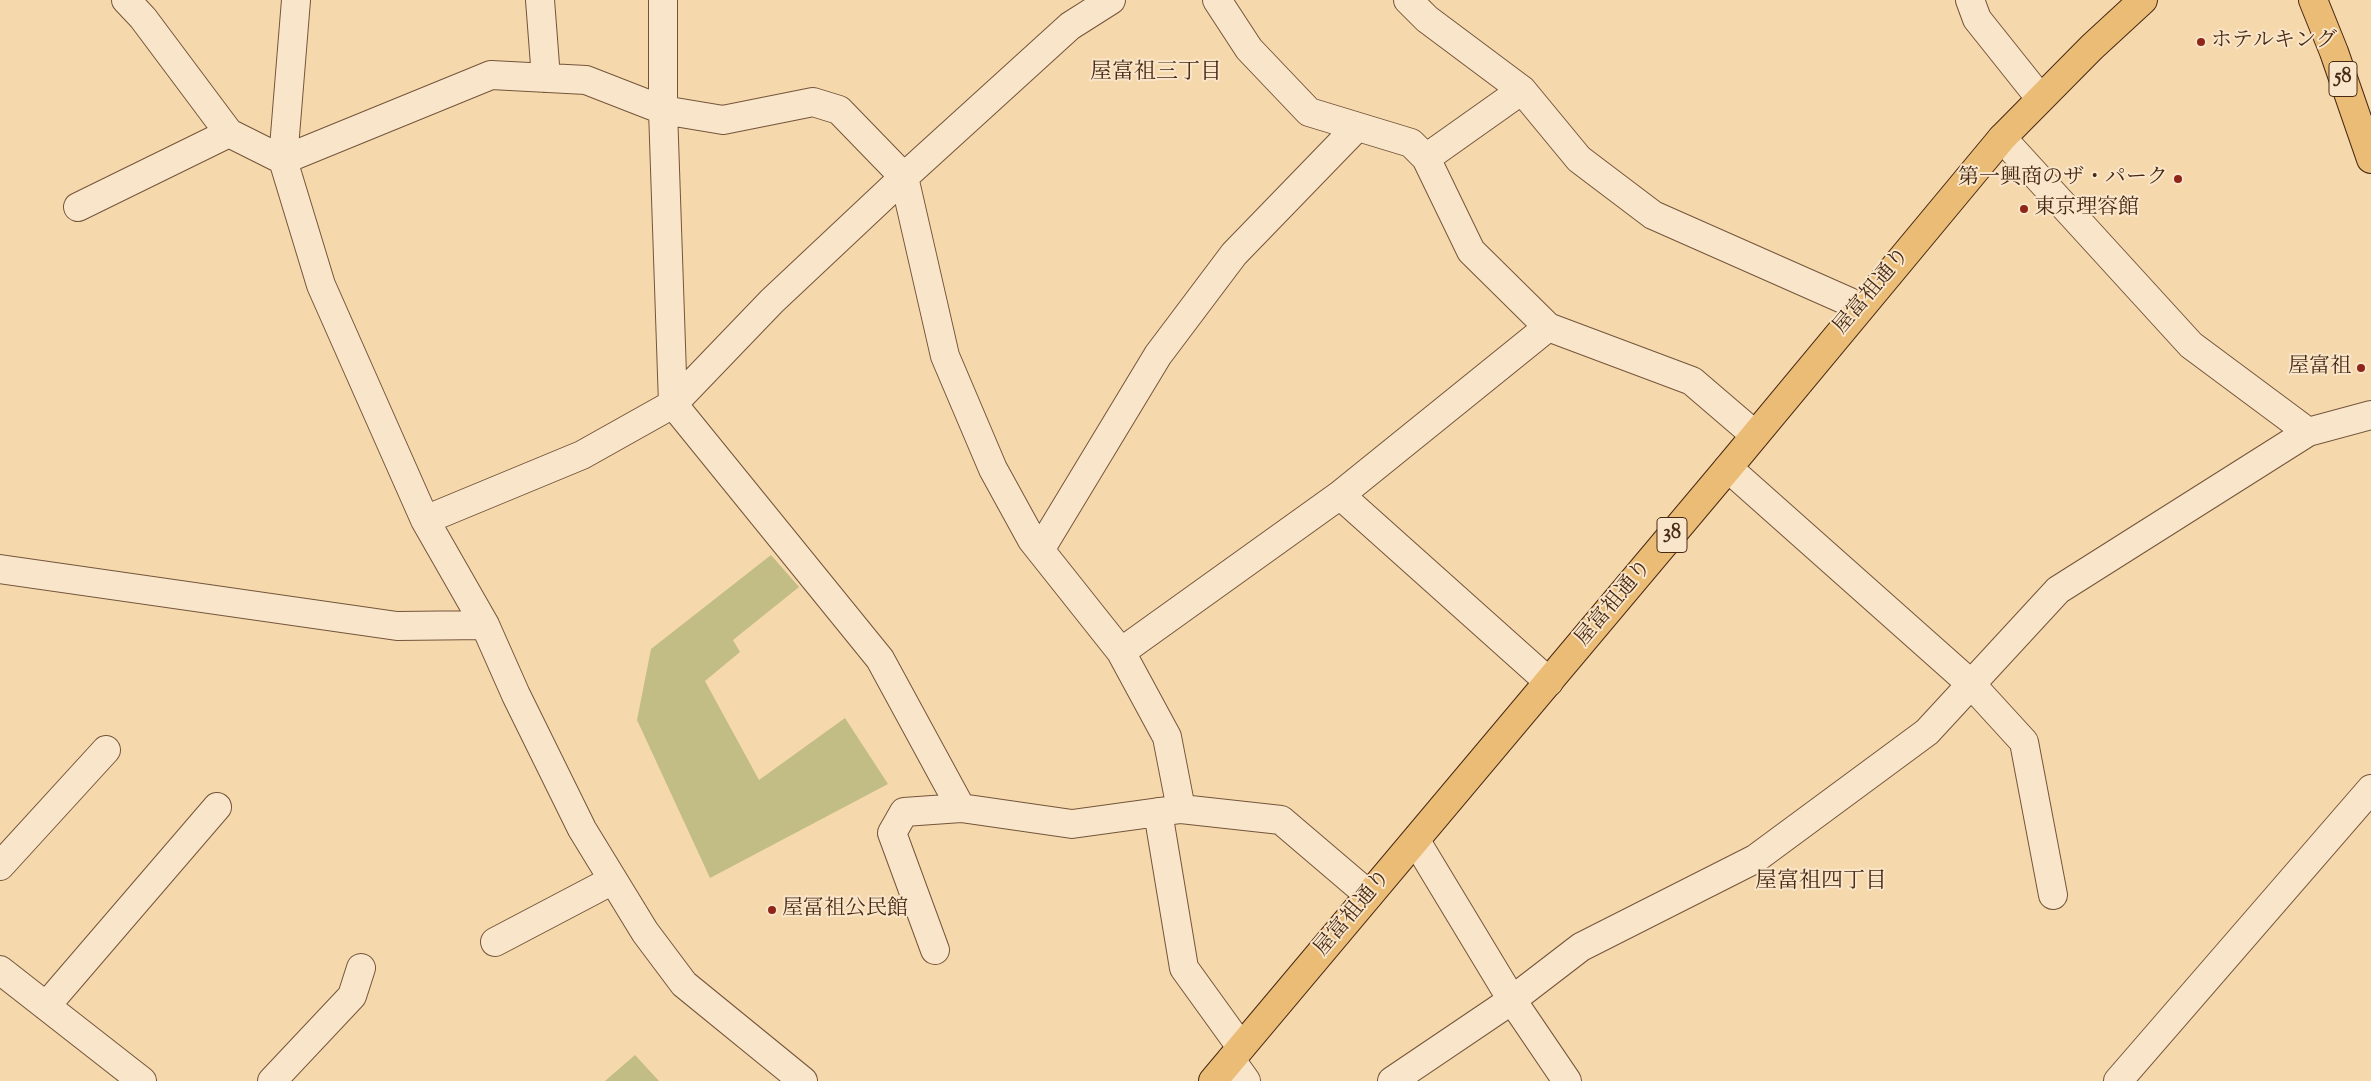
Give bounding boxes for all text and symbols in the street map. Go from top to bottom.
place label: ホテルキング [2211,29,2337,55]
marker: ホテルキング [2195,36,2207,48]
district label: 屋富祖三丁目 [1090,61,1222,87]
road number: 58 [2329,62,2357,96]
place label: 第一興商のザ・パーク [1958,166,2168,192]
marker: 第一興商のザ・パーク [2172,173,2184,185]
place label: 東京理容館 [2034,196,2139,222]
marker: 東京理容館 [2018,203,2030,215]
street label: 屋富祖通り [1830,244,1916,340]
place label: 屋富祖 [2288,355,2351,381]
marker: 屋富祖 [2355,362,2367,374]
road number: 38 [1657,518,1687,552]
street label: 屋富祖通り [1572,556,1658,652]
street label: 屋富祖通り [1311,866,1397,962]
district label: 屋富祖四丁目 [1755,870,1887,896]
place label: 屋冨祖公民館 [782,897,908,923]
marker: 屋冨祖公民館 [766,904,778,916]

